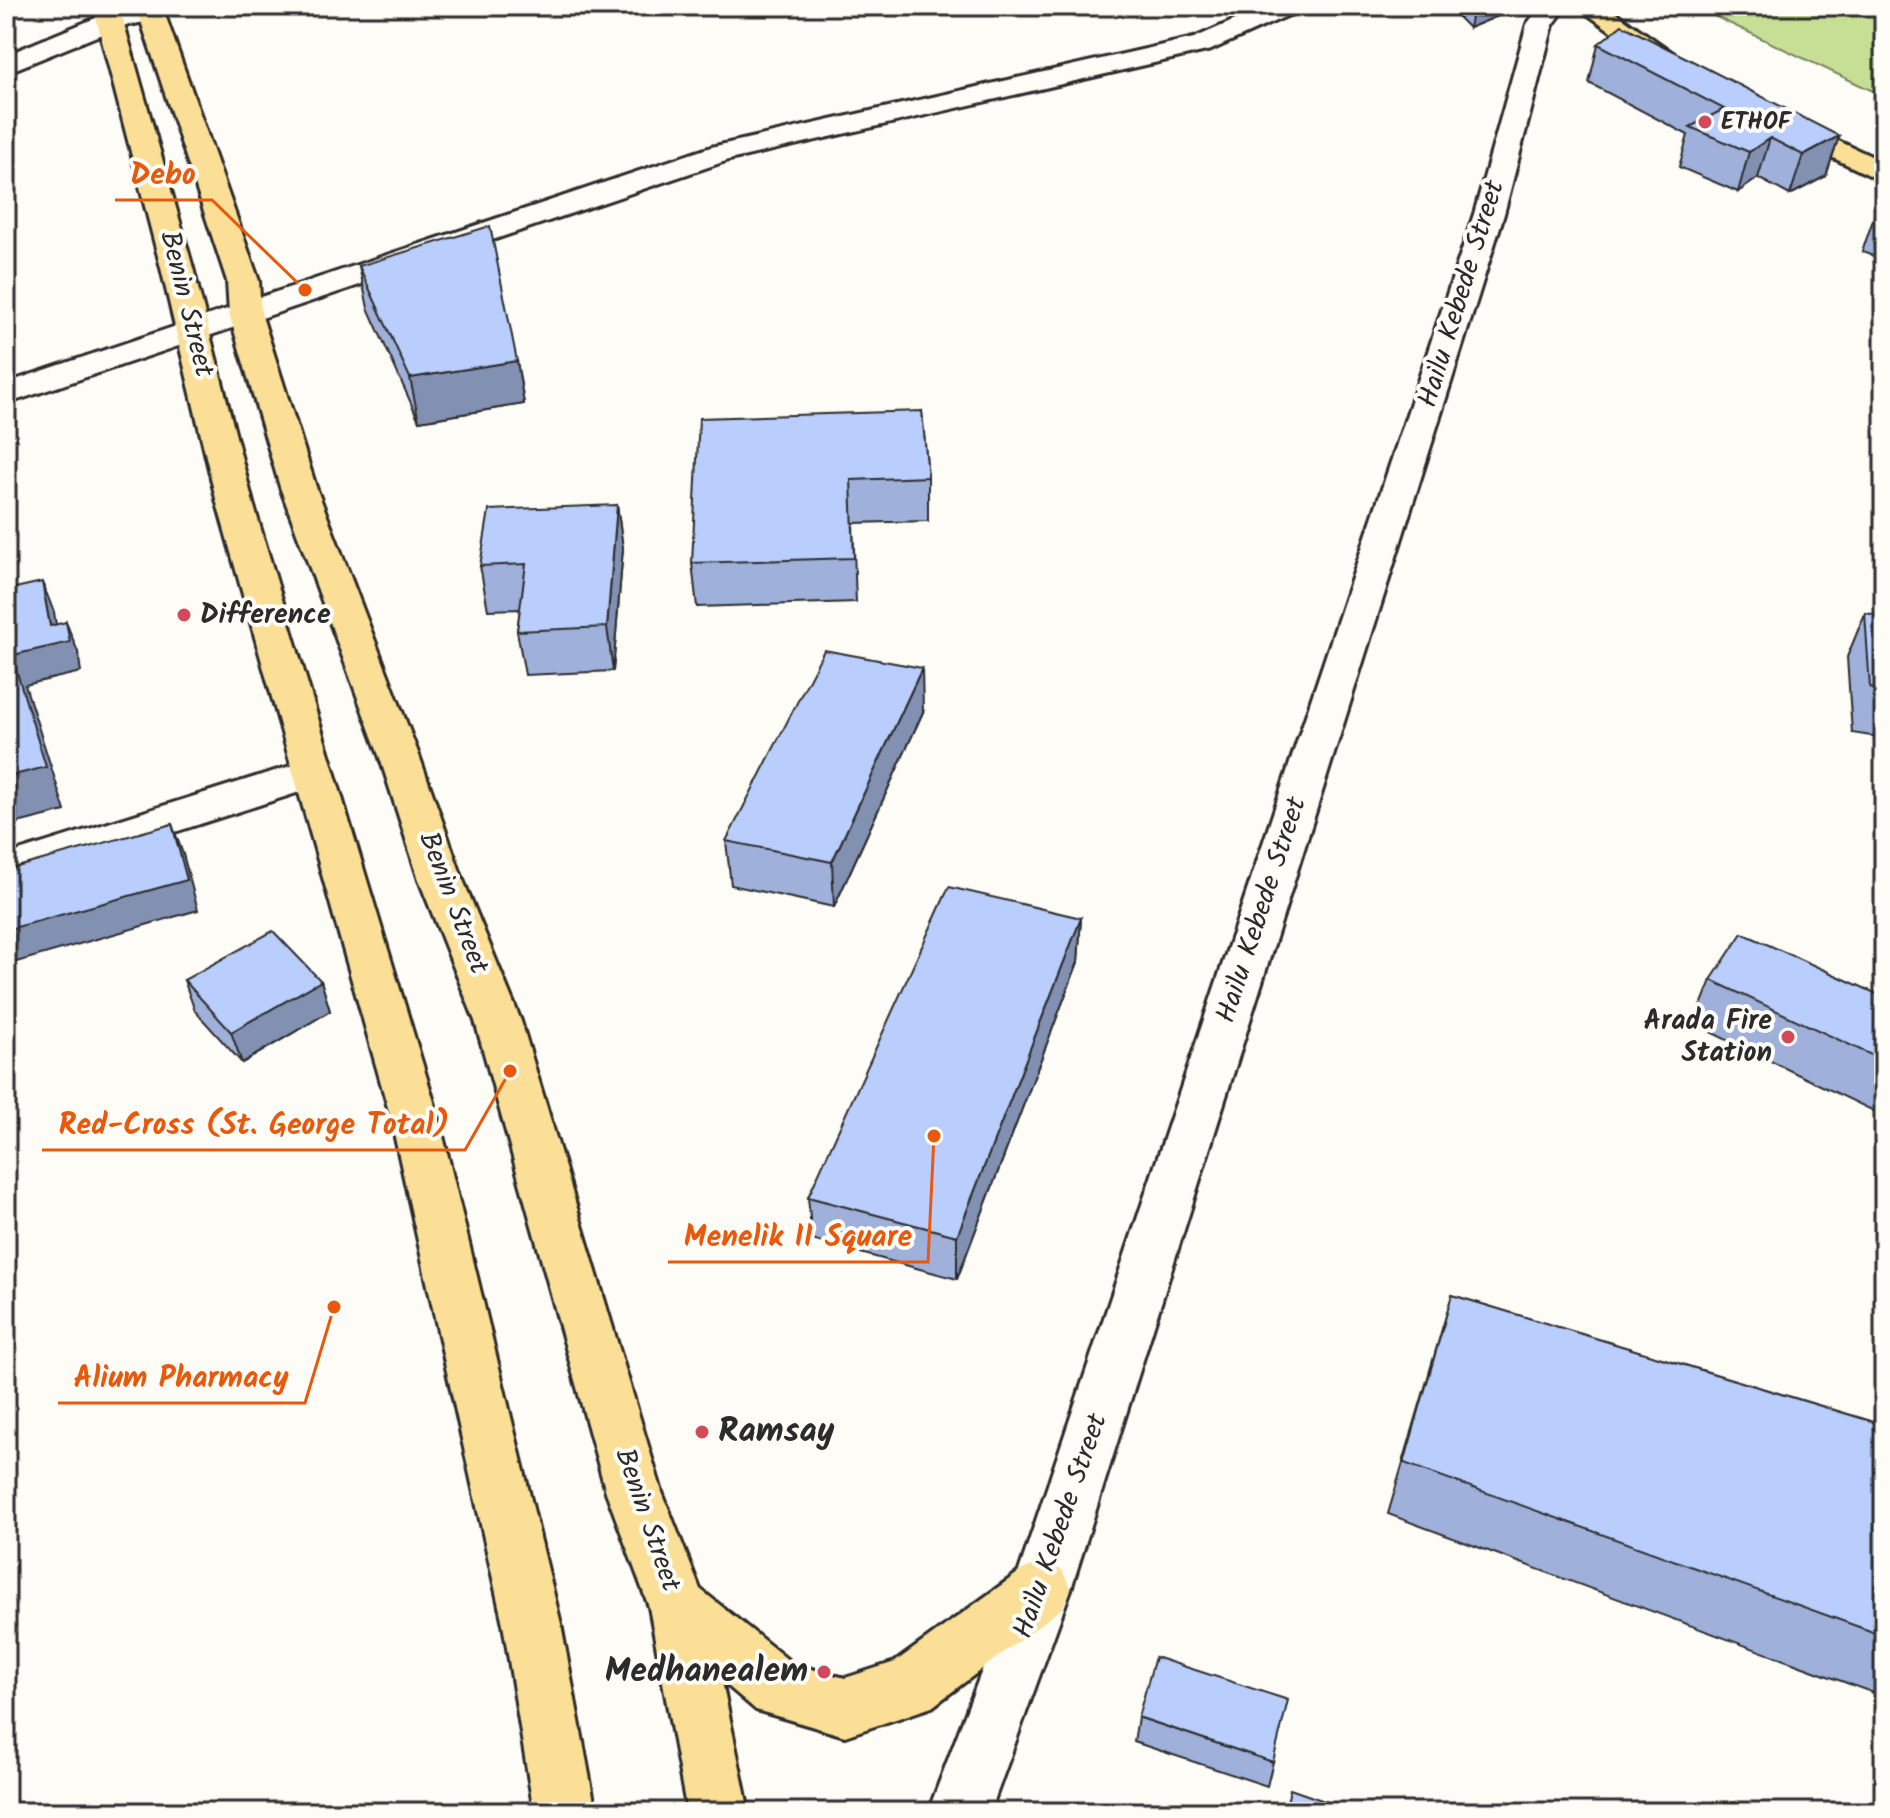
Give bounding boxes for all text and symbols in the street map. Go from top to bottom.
place label: ETHOF [1721,103,1793,142]
marker: ETHOF [1696,113,1714,131]
callout: Debo [115,146,212,200]
text: Debo [130,152,196,200]
street label: Hailu Kebede Street [1406,174,1518,413]
street label: Benin Street [146,226,226,383]
place label: Difference [200,593,331,638]
marker: Difference [175,606,193,624]
street label: Hailu Kebede Street [1204,790,1320,1029]
street label: Benin Street [405,825,501,982]
place label: Arada Fire Station [1644,999,1772,1076]
marker: Arada Fire Station [1779,1028,1797,1046]
callout: Red-Cross (St. George Total) [42,1096,465,1150]
text: Red-Cross (St. George Total) [59,1102,449,1150]
callout: Menelik II Square [668,1208,928,1262]
text: Menelik II Square [684,1214,913,1262]
callout: Alium Pharmacy [58,1349,305,1403]
text: Alium Pharmacy [73,1355,289,1403]
place label: Ramsay [718,1405,835,1459]
street label: Hailu Kebede Street [1001,1406,1121,1645]
marker: Ramsay [693,1423,711,1441]
street label: Benin Street [601,1442,693,1599]
place label: Medhanealem [605,1645,808,1699]
marker: Medhanealem [815,1663,833,1681]

